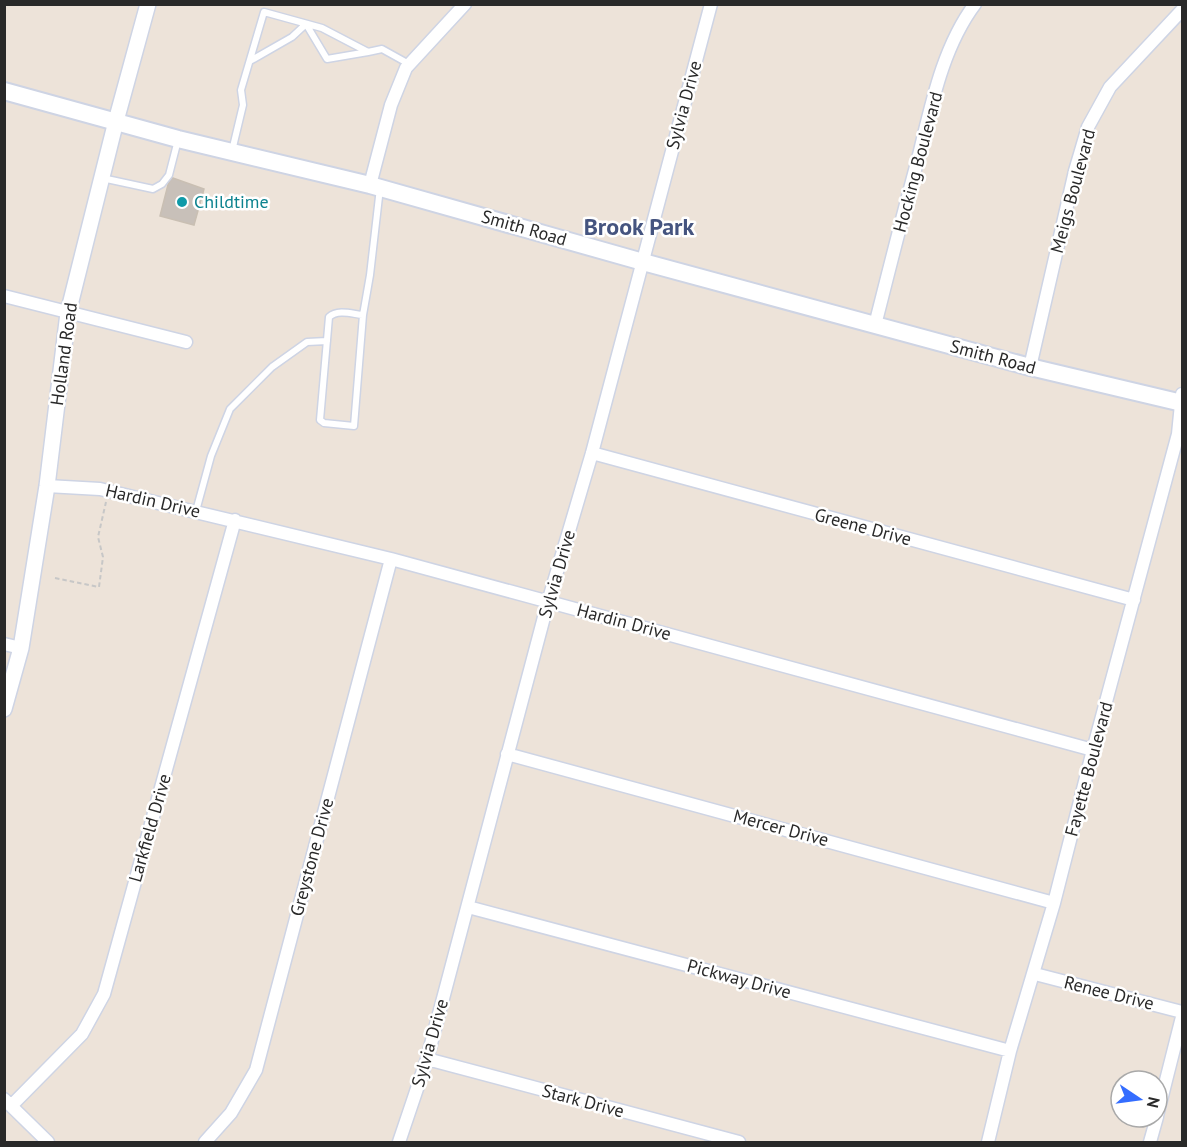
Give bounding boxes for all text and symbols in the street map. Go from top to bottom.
street label: Sylvia Drive [661,58,706,152]
street label: Hocking Boulevard [888,89,947,235]
street label: Meigs Boulevard [1045,126,1100,255]
place label: Childtime [194,190,269,213]
marker: Childtime [175,195,189,209]
street label: Smith Road [479,204,570,251]
district label: Brook Park [584,211,695,242]
street label: Holland Road [45,301,82,407]
street label: Smith Road [948,334,1039,379]
street label: Hardin Drive [103,478,203,523]
street label: Greene Drive [812,503,914,550]
street label: Sylvia Drive [533,527,580,621]
street label: Hardin Drive [574,598,674,645]
street label: Fayette Boulevard [1059,699,1118,839]
street label: Larkfield Drive [123,771,176,885]
street label: Greystone Drive [285,795,338,919]
street label: Mercer Drive [731,804,831,851]
street label: Pickway Drive [685,954,794,1003]
street label: Renee Drive [1062,970,1157,1015]
street label: Sylvia Drive [406,996,453,1090]
north arrow [1109,1069,1169,1129]
street label: Stark Drive [540,1079,627,1122]
text: N [1143,1095,1165,1110]

